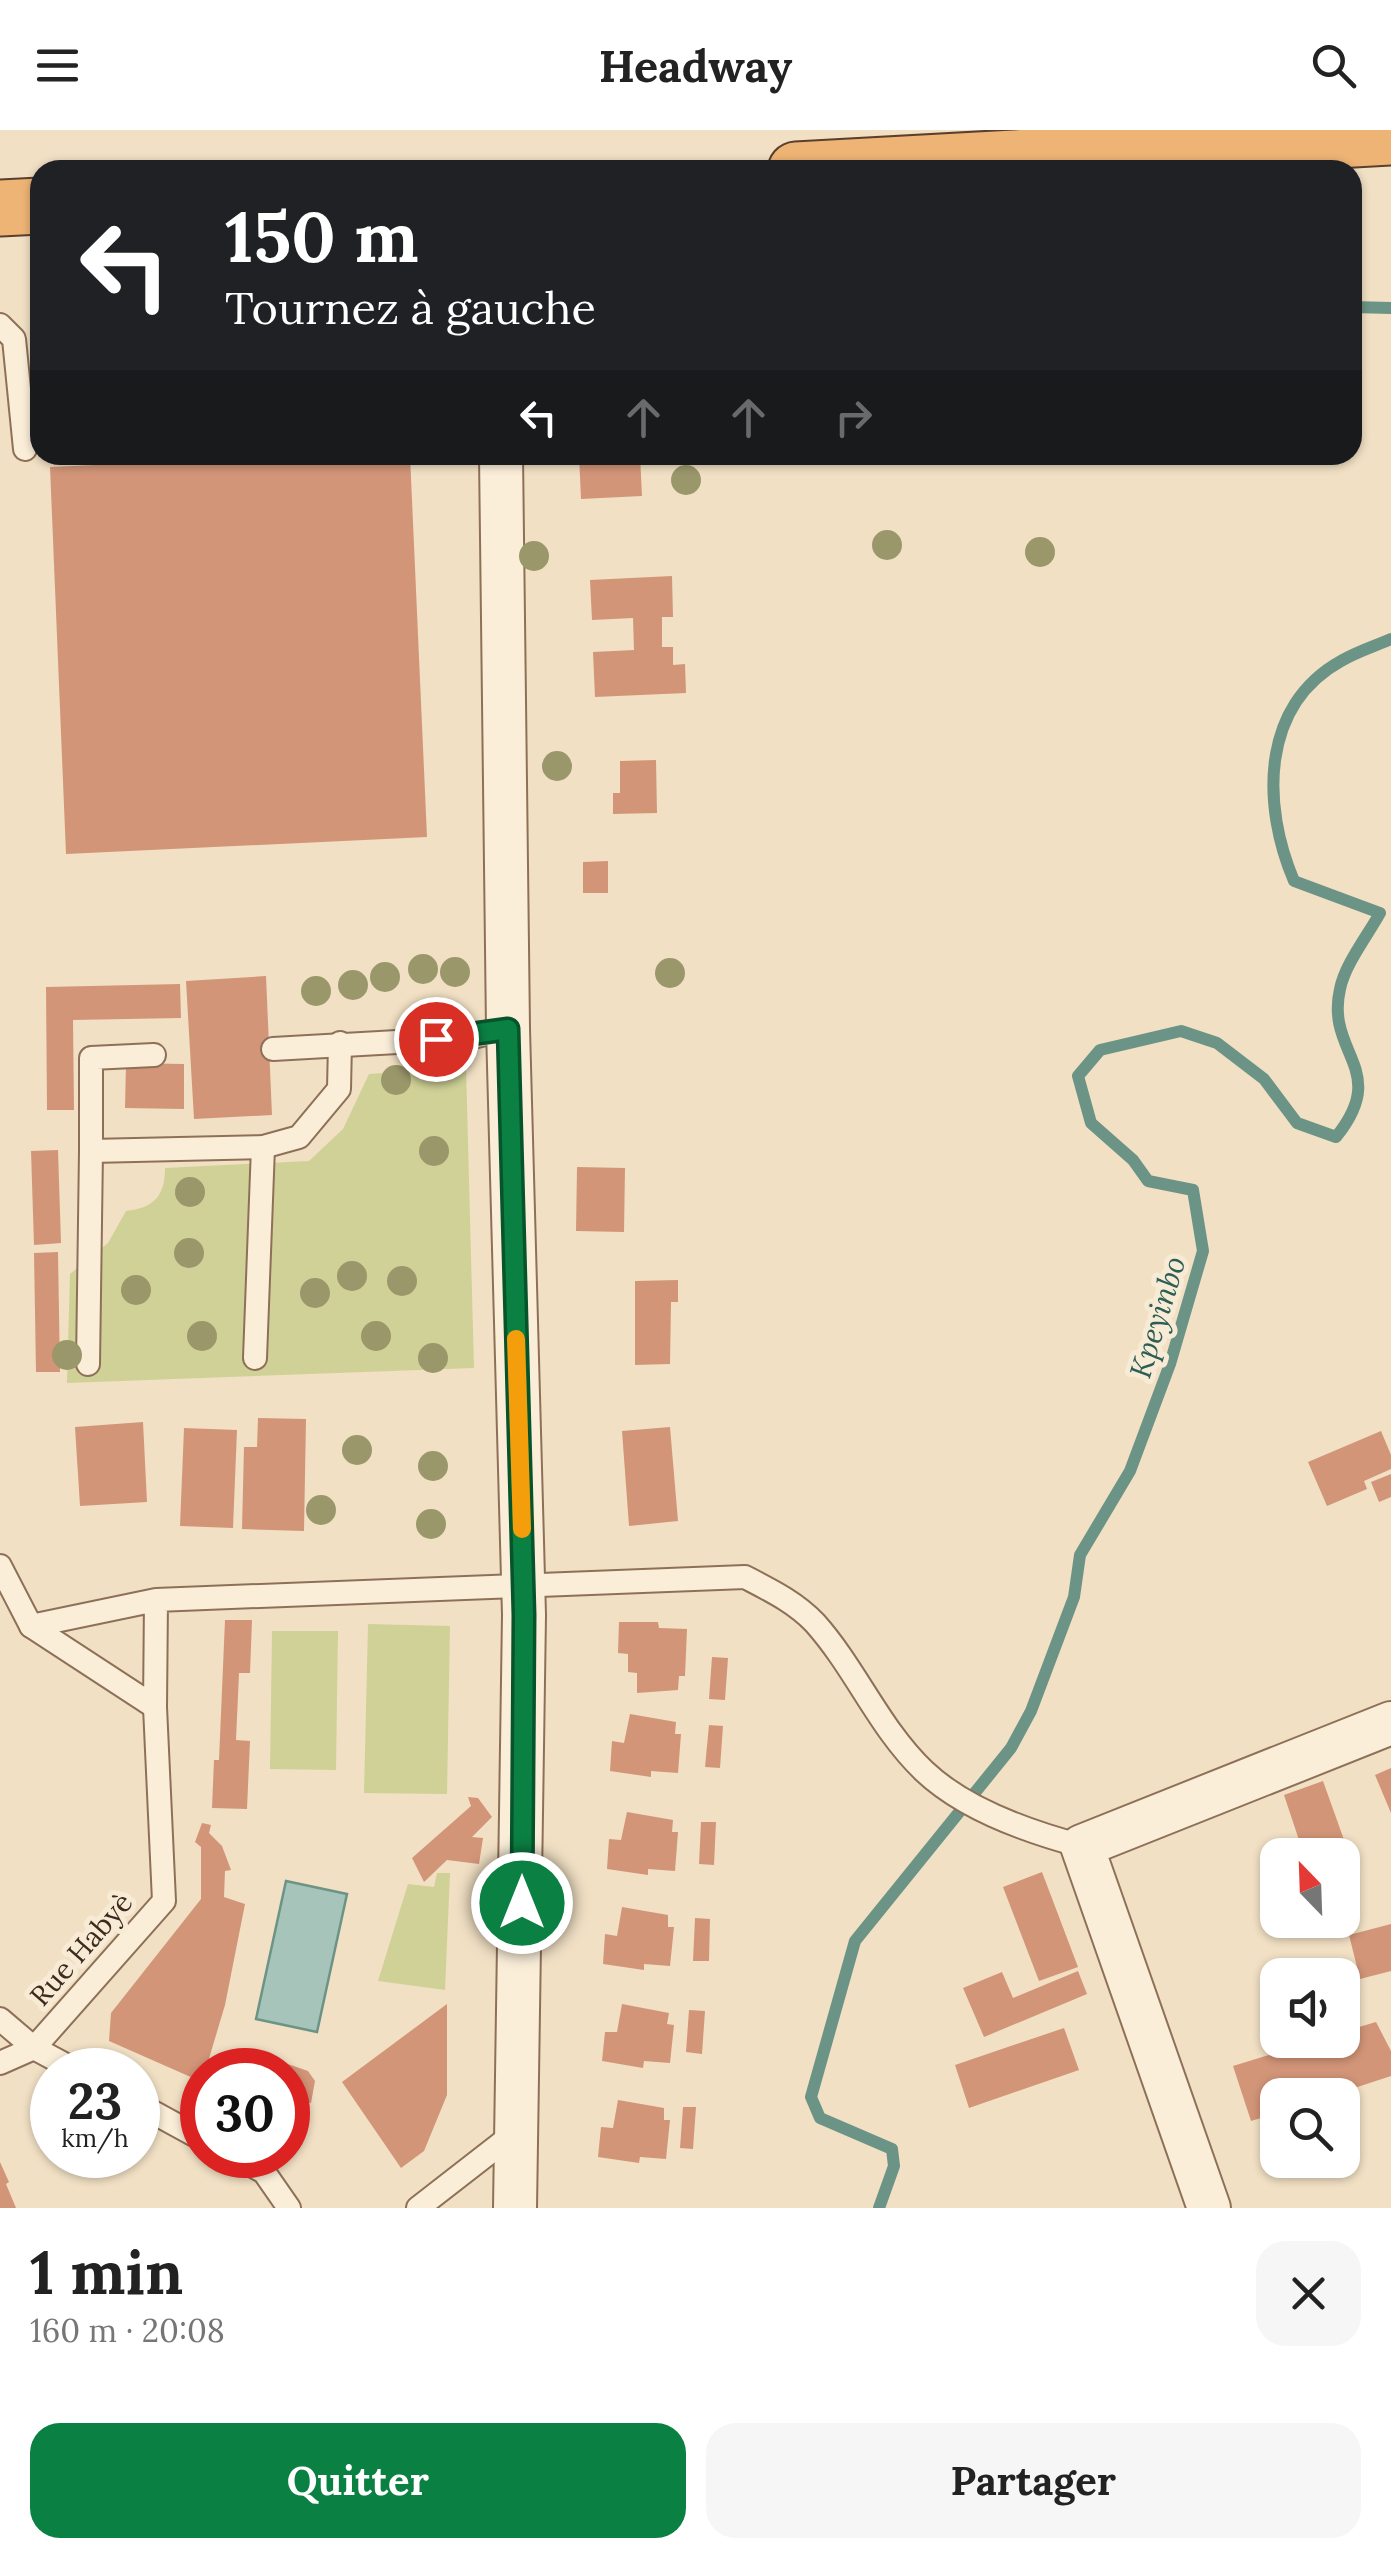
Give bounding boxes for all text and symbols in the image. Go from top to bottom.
text: Headway [599,37,792,94]
icon: menu [30,38,85,93]
icon: search [1306,38,1361,93]
text: 150 m [225,192,419,281]
icon: left [60,200,190,330]
text: Tournez à gauche [225,279,596,336]
icon: left [511,390,566,445]
icon: ahead [616,390,671,445]
icon: ahead [721,390,776,445]
icon: right [826,390,881,445]
pin [394,997,479,1082]
icon: arrive [409,1012,464,1067]
water label: Kpeyinbo [1120,1251,1194,1383]
north arrow [1260,1838,1360,1938]
map controls [1260,1838,1360,2178]
position arrow [470,1851,574,1955]
street label: Rue Habyè [22,1885,140,2013]
button: sound [1260,1958,1360,2058]
speed limit sign: 30 [180,2048,310,2178]
text: 23 [68,2069,122,2133]
button: search [1260,2078,1360,2178]
text: km/h [61,2122,129,2154]
text: 1 min [30,2234,183,2310]
button: close [1256,2241,1361,2346]
text: 160 m · 20:08 [30,2310,225,2351]
button: Quitter [30,2423,686,2538]
button: Partager [706,2423,1361,2538]

